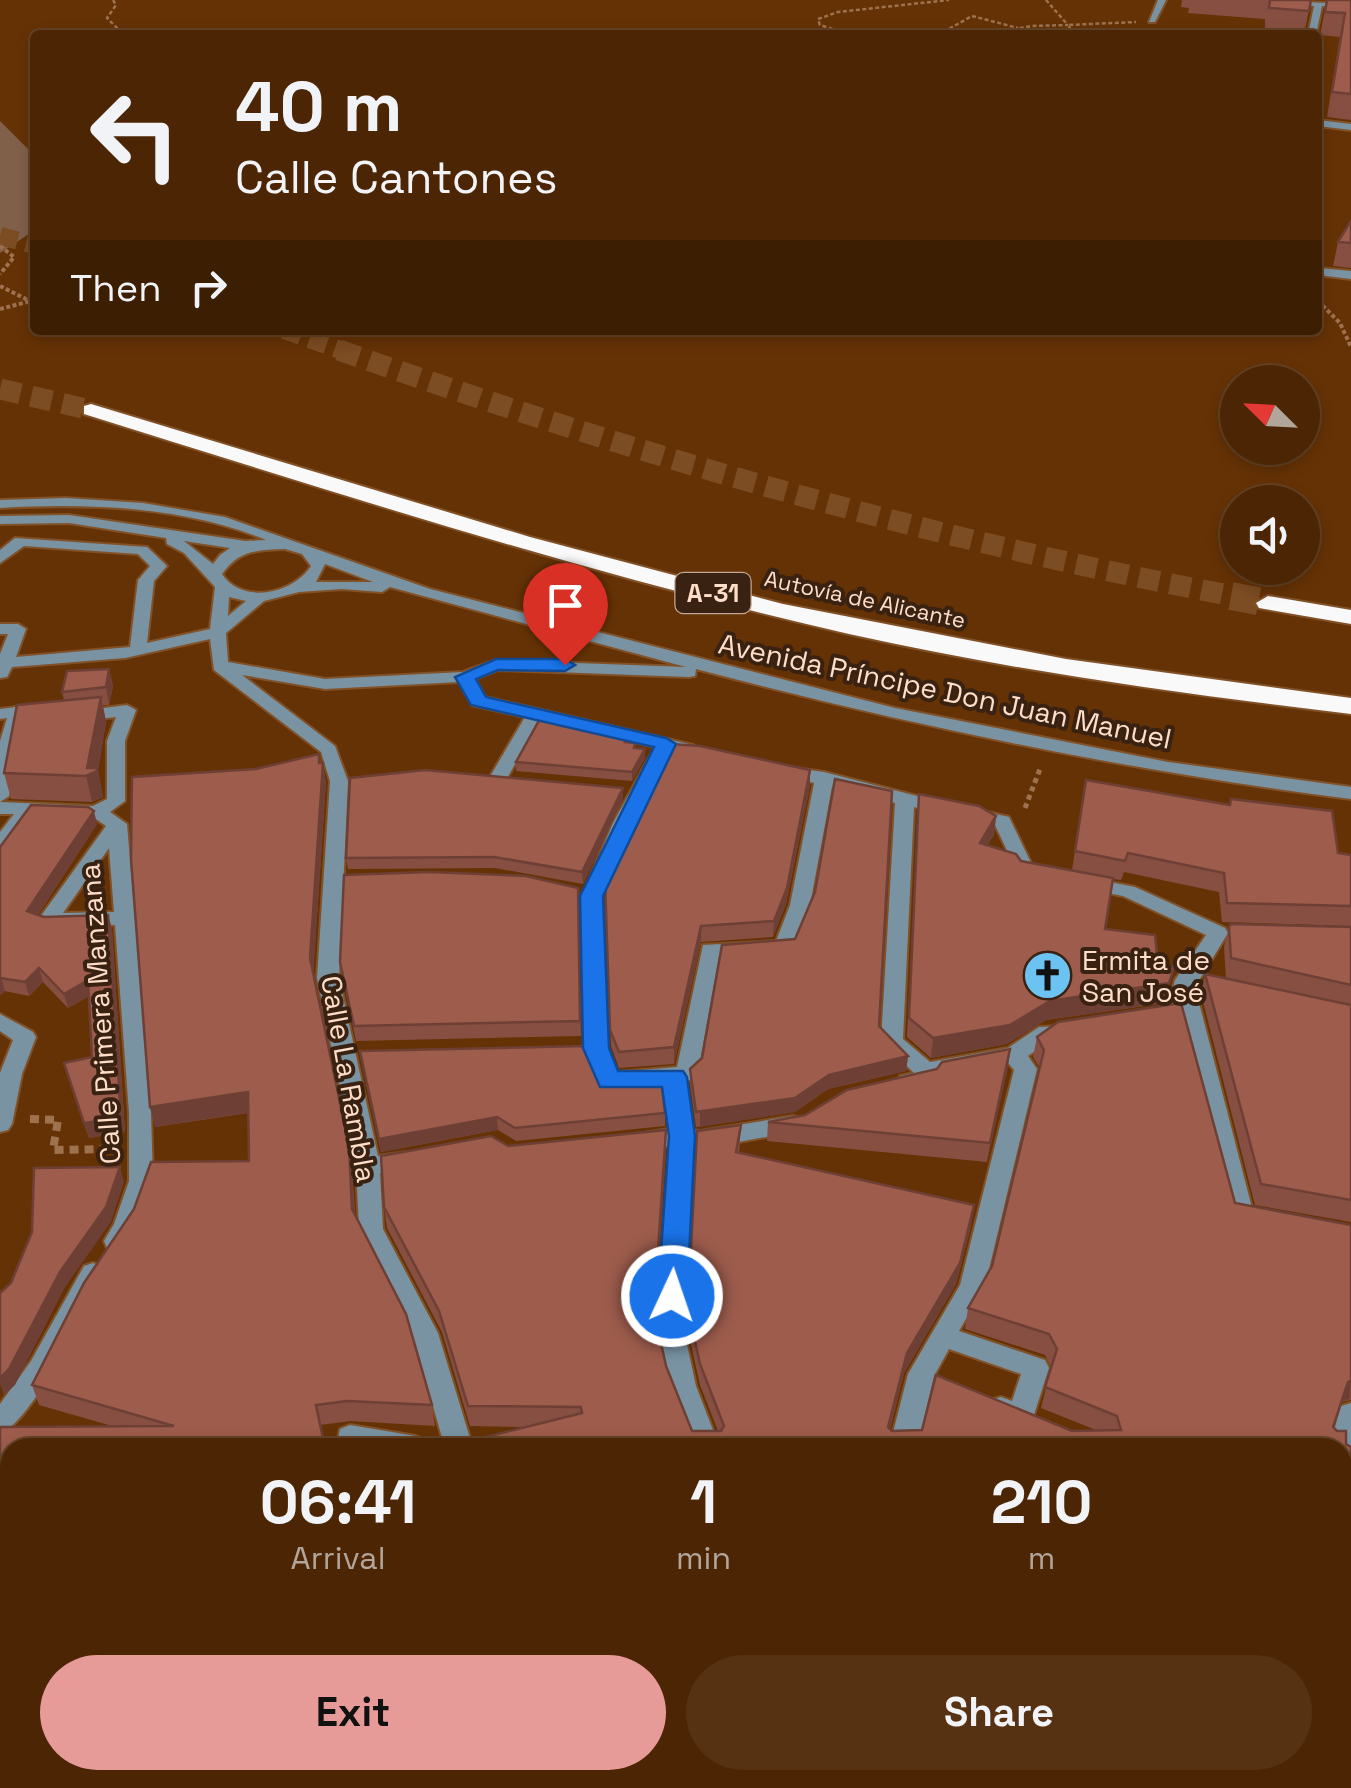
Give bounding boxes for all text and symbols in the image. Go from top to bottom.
text: 40 m [235,62,402,151]
icon: left [70,70,200,200]
text: Calle Cantones [235,149,557,206]
icon: right [181,260,236,315]
text: Then [70,264,161,312]
north arrow [1220,365,1320,465]
map controls [1220,365,1320,585]
button: sound [1220,485,1320,585]
pin [523,563,608,666]
street label: Autovía de Alicante [762,564,968,634]
road number: A-31 [676,573,750,613]
icon: arrive [538,578,593,633]
street label: Avenida Príncipe Don Juan Manuel [715,625,1175,757]
street label: Calle Primera Manzana [72,863,128,1165]
place label: Ermita de San José [1082,942,1210,1010]
church icon: Ermita de San José [1021,950,1073,1002]
street label: Calle La Rambla [313,973,385,1185]
position arrow [620,1244,724,1348]
text: 06:41 [260,1464,416,1541]
text: 1 [690,1464,717,1541]
text: 210 [991,1464,1092,1541]
text: Arrival [290,1538,386,1578]
text: min [676,1538,731,1578]
text: m [1028,1538,1055,1578]
button: Exit [40,1655,666,1770]
button: Share [686,1655,1312,1770]

